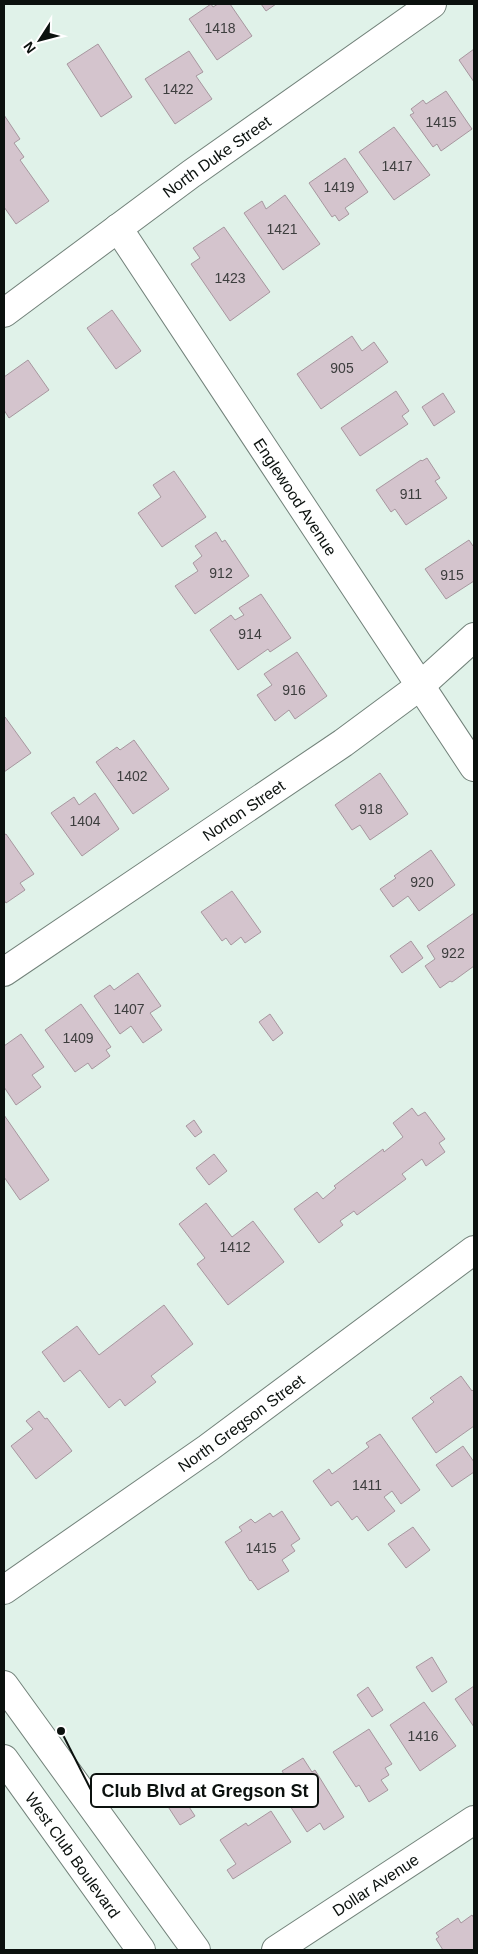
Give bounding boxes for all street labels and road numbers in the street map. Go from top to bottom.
street label: North Duke Street [160,112,274,201]
street label: Englewood Avenue [250,435,340,559]
street label: Norton Street [200,777,288,844]
street label: North Gregson Street [175,1371,308,1475]
street label: West Club Boulevard [22,1789,123,1921]
street label: Dollar Avenue [330,1851,422,1919]

